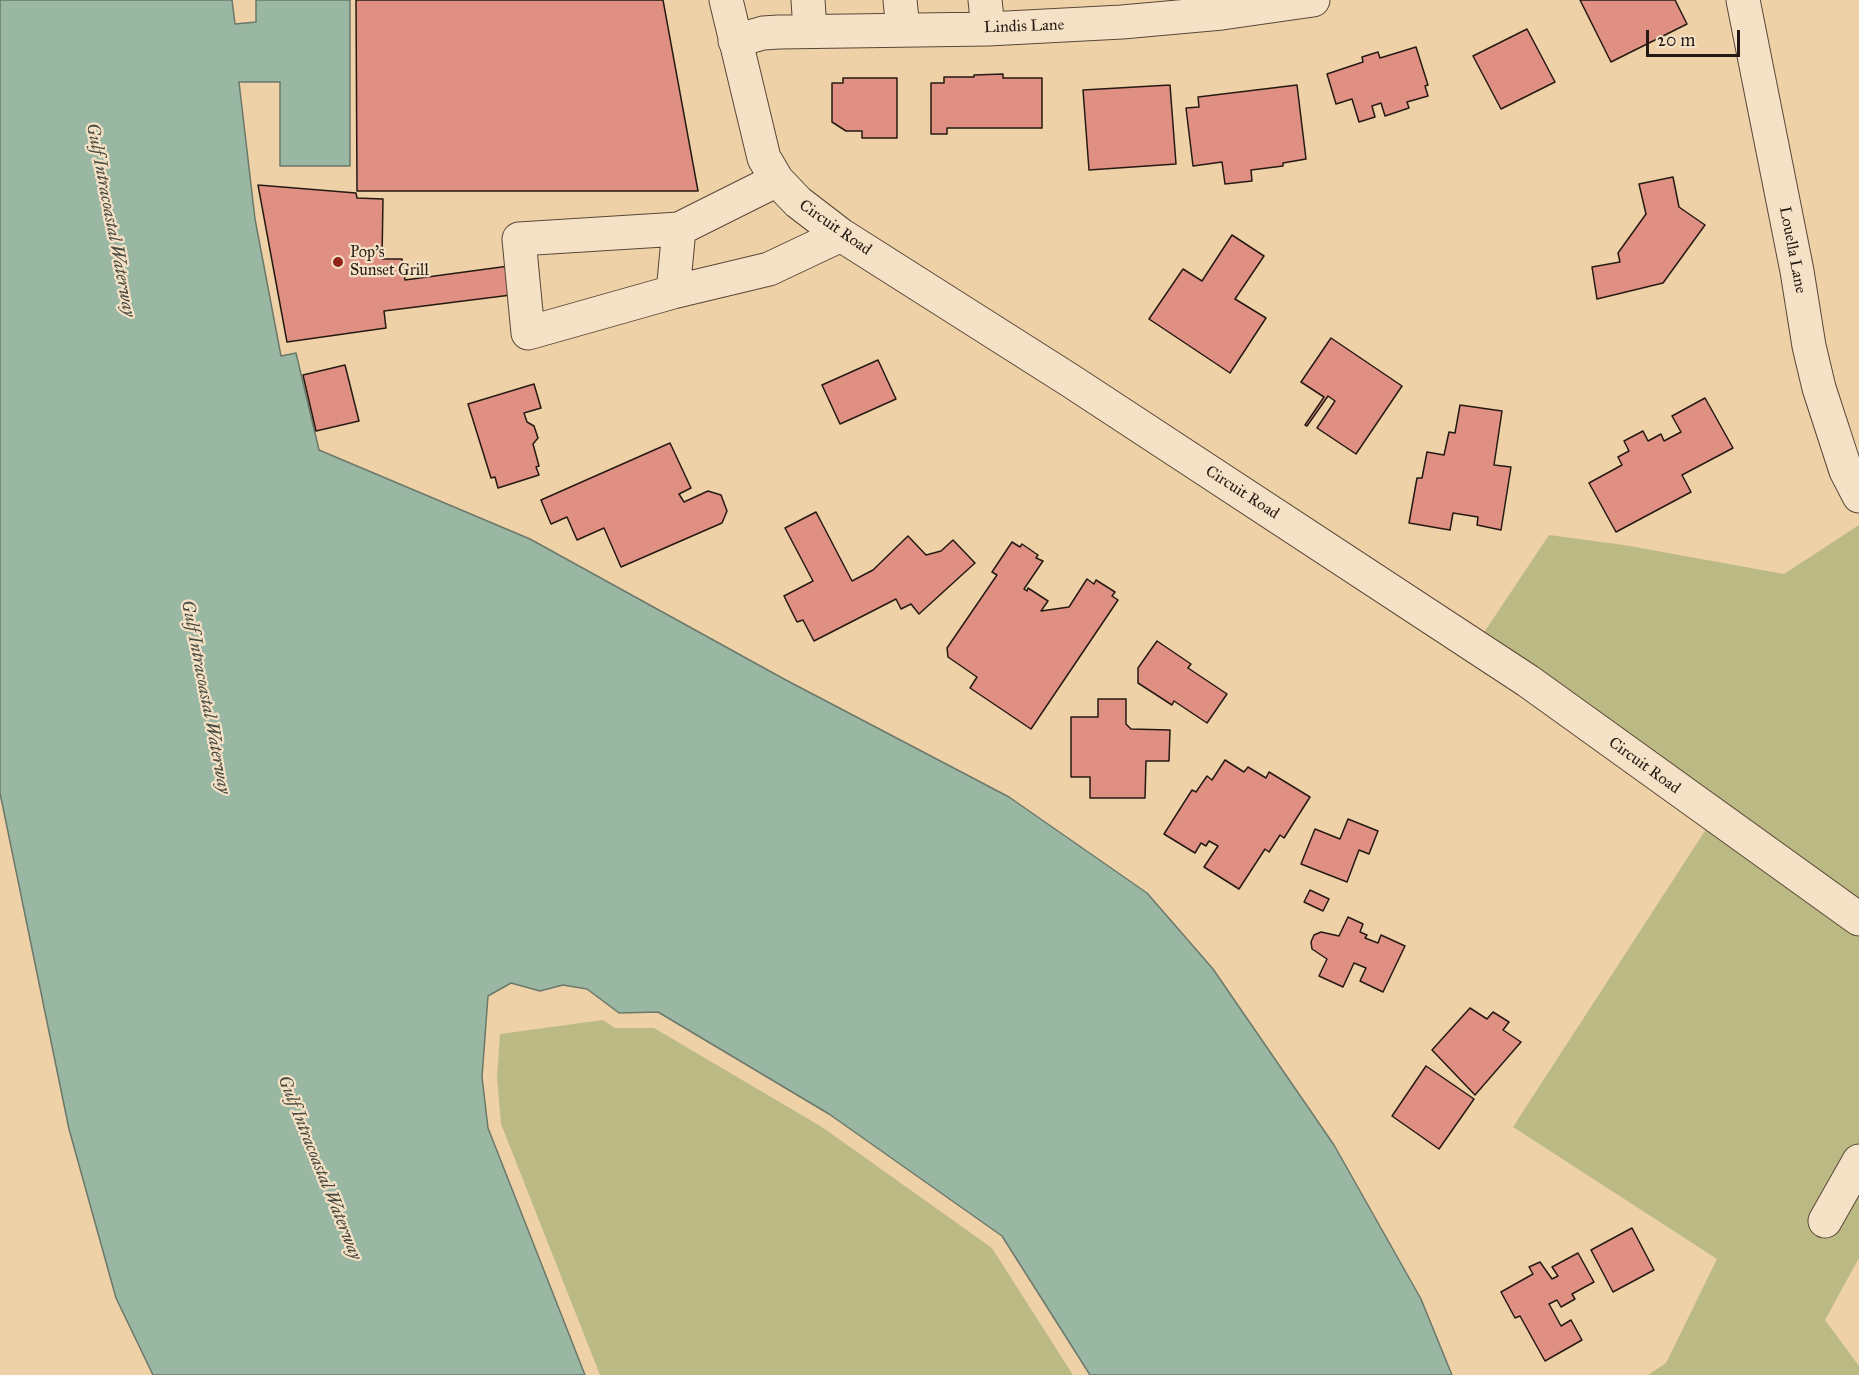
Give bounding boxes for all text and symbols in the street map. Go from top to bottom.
street label: Lindis Lane [983,16,1065,38]
scale bar [1649,18,1744,56]
text: 20 m [1657,29,1695,51]
water label: Gulf Intracoastal Waterway [81,121,139,319]
street label: Circuit Road [795,196,875,260]
street label: Louella Lane [1774,205,1810,295]
place label: Pop's Sunset Grill [350,243,429,281]
marker: Pop's Sunset Grill [331,255,345,269]
street label: Circuit Road [1202,462,1282,524]
water label: Gulf Intracoastal Waterway [176,598,234,796]
street label: Circuit Road [1604,734,1684,798]
water label: Gulf Intracoastal Waterway [272,1073,366,1263]

